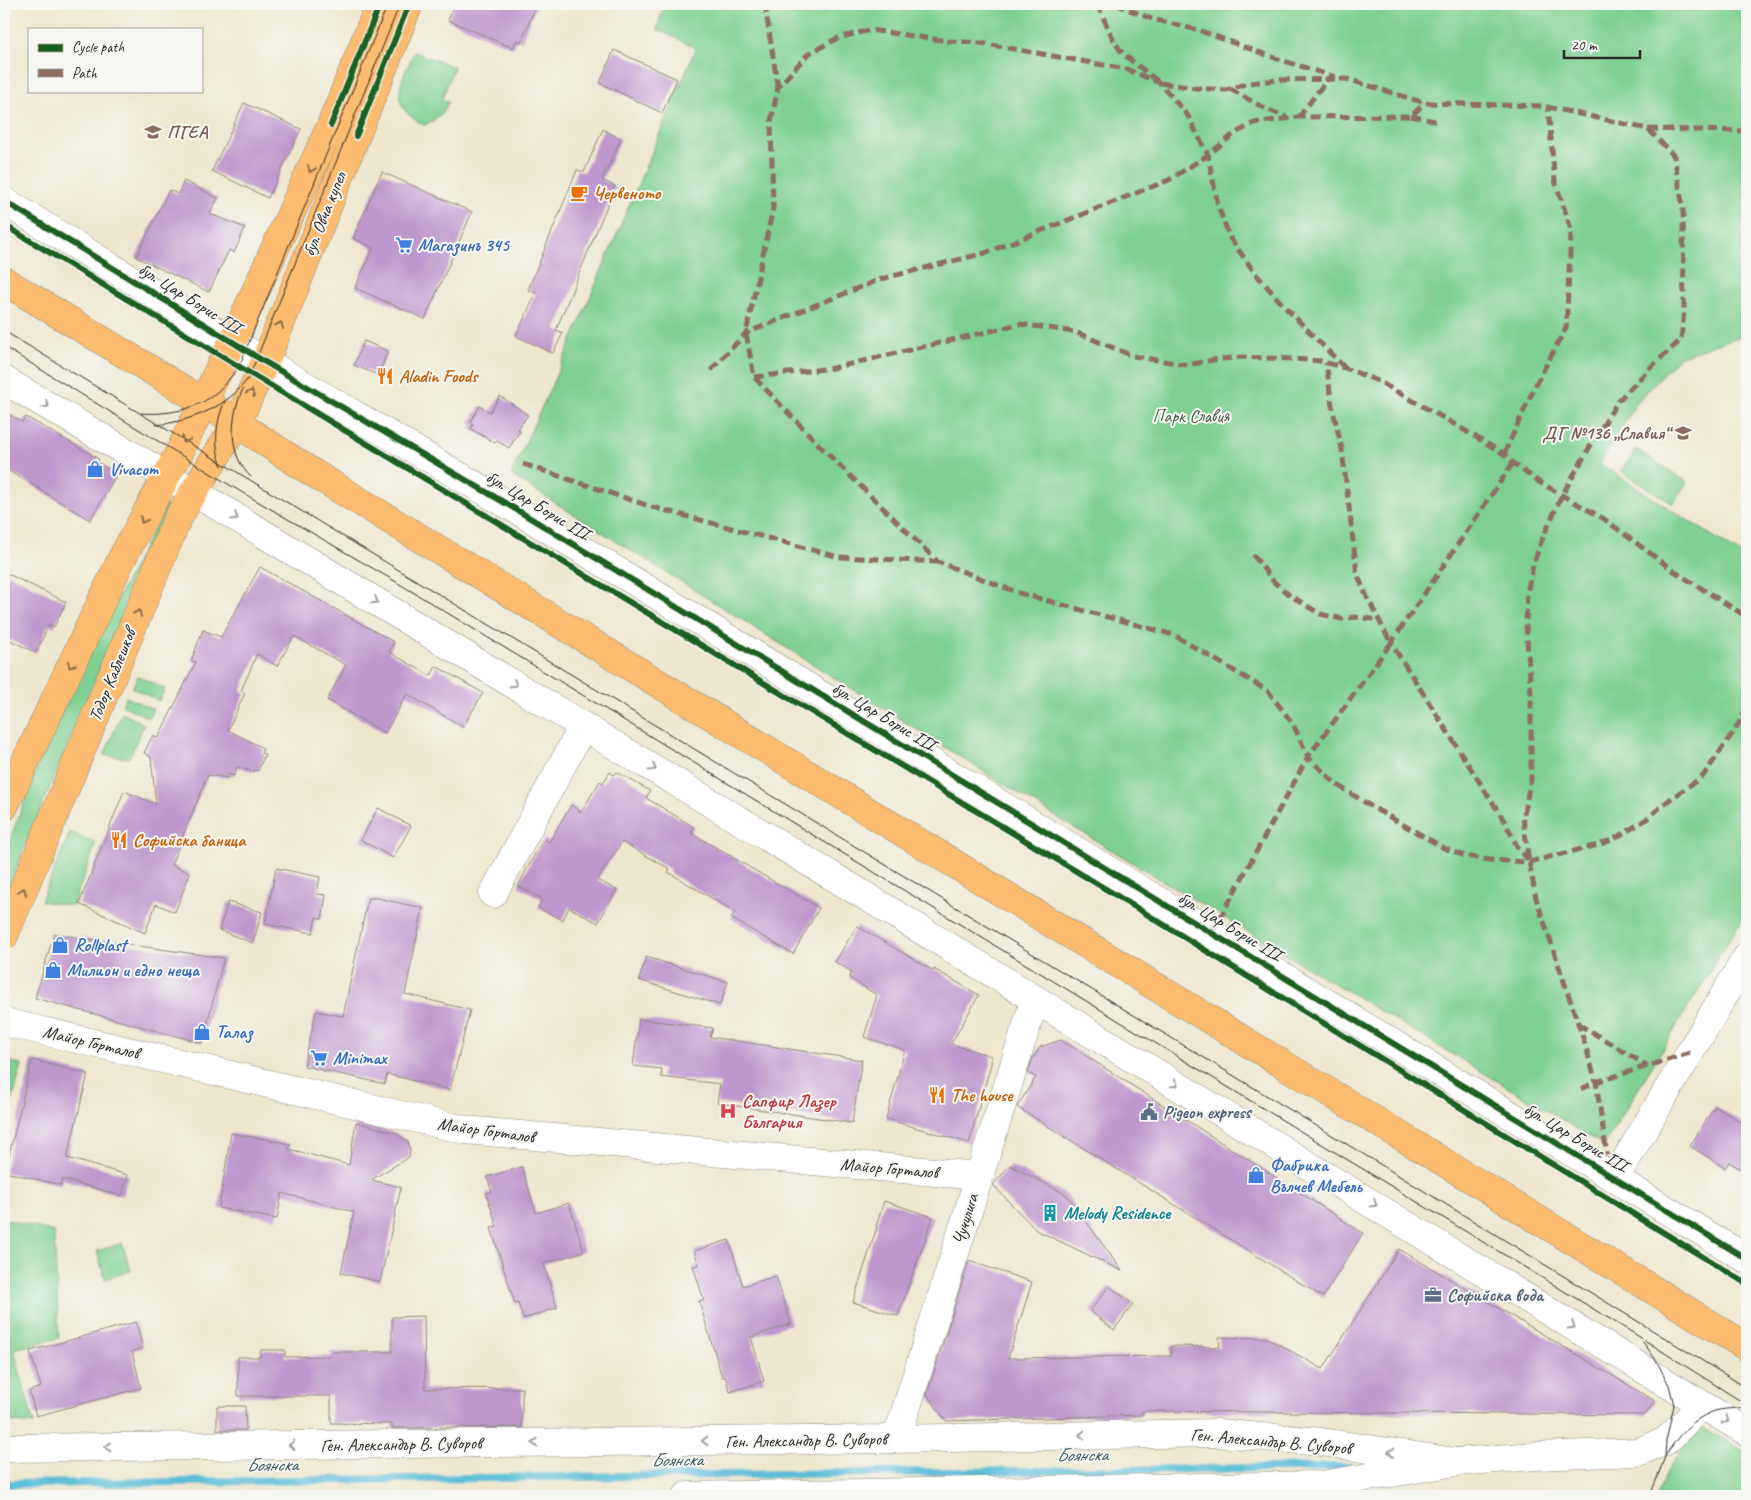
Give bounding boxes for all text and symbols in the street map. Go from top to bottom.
legend [28,28,202,92]
scale bar [1564,28,1640,60]
text: 20 m [1571,36,1598,55]
text: Cycle path [72,38,124,57]
text: Path [72,64,98,83]
place label: ПГЕА [167,121,209,143]
school or university icon: ПГЕА [143,122,163,142]
one-way arrow [306,164,317,173]
street label: бул. Овча купел [297,167,351,259]
place label: Червеното [593,182,662,204]
cafe icon: Червеното [569,183,589,203]
place label: Магазинъ 345 [418,234,511,257]
supermarket icon: Магазинъ 345 [394,235,414,255]
street label: бул. Цар Борис III [134,258,249,340]
one-way arrow [274,321,284,330]
place label: Aladin Foods [399,365,479,387]
restaurant icon: Aladin Foods [375,366,395,386]
one-way arrow [245,389,255,398]
one-way arrow [40,399,49,409]
park label: Парк Славия [1153,405,1231,427]
place label: ДГ №136 „Славия“ [1542,422,1673,444]
school or university icon: ДГ №136 „Славия“ [1673,423,1693,443]
one-way arrow [182,434,192,443]
place label: Vivacom [109,458,159,480]
shop icon: Vivacom [85,459,105,479]
street label: бул. Цар Борис III [482,465,597,547]
one-way arrow [230,511,239,521]
one-way arrow [139,514,149,523]
one-way arrow [369,594,378,604]
one-way arrow [132,609,142,618]
street label: Тодор Каблешков [83,621,142,725]
one-way arrow [67,660,77,669]
street label: бул. Цар Борис III [828,676,943,758]
one-way arrow [509,678,518,688]
one-way arrow [648,762,657,772]
place label: Софийска баница [133,829,247,851]
restaurant icon: Софийска баница [109,830,129,850]
street label: бул. Цар Борис III [1174,886,1289,968]
one-way arrow [17,887,27,896]
place label: Rollplast [74,934,129,956]
shop icon: Rollplast [50,935,70,955]
place label: Милион и едно неща [67,959,200,981]
shop icon: Милион и едно неща [43,960,63,980]
street label: Майор Горталов [41,1020,144,1064]
place label: Талаз [216,1021,254,1044]
shop icon: Талаз [192,1022,212,1042]
place label: Minimax [333,1047,388,1069]
supermarket icon: Minimax [309,1048,329,1068]
one-way arrow [1170,1077,1179,1087]
place label: The house [951,1084,1014,1106]
restaurant icon: The house [927,1085,947,1105]
place label: Сапфир Лазер България [742,1090,837,1133]
street label: бул. Цар Борис III [1520,1097,1635,1179]
hospital icon: Сапфир Лазер България [718,1101,738,1121]
place label: Pigeon express [1163,1101,1253,1123]
public building icon: Pigeon express [1139,1102,1159,1122]
street label: Майор Горталов [436,1112,539,1148]
street label: Майор Горталов [839,1153,941,1183]
place label: Фабрика Вълчев Мебель [1270,1154,1364,1197]
shop icon: Фабрика Вълчев Мебель [1246,1165,1266,1185]
street label: Чучулига [947,1190,983,1247]
one-way arrow [1368,1198,1377,1208]
place label: Melody Residence [1064,1202,1172,1224]
building icon: Melody Residence [1040,1203,1060,1223]
place label: Софийска вода [1447,1284,1545,1306]
office icon: Софийска вода [1423,1285,1443,1305]
one-way arrow [1567,1319,1576,1329]
one-way arrow [1720,1413,1729,1423]
street label: Ген. Александър В. Суворов [1190,1423,1356,1459]
street label: Ген. Александър В. Суворов [725,1428,890,1452]
one-way arrow [1078,1430,1086,1441]
street label: Ген. Александър В. Суворов [320,1432,485,1456]
one-way arrow [701,1436,709,1446]
one-way arrow [531,1438,538,1448]
one-way arrow [288,1440,296,1450]
one-way arrow [103,1442,111,1452]
water label: Боянска [1056,1443,1110,1467]
water label: Боянска [651,1448,705,1472]
one-way arrow [1387,1448,1395,1458]
water label: Боянска [246,1453,300,1477]

